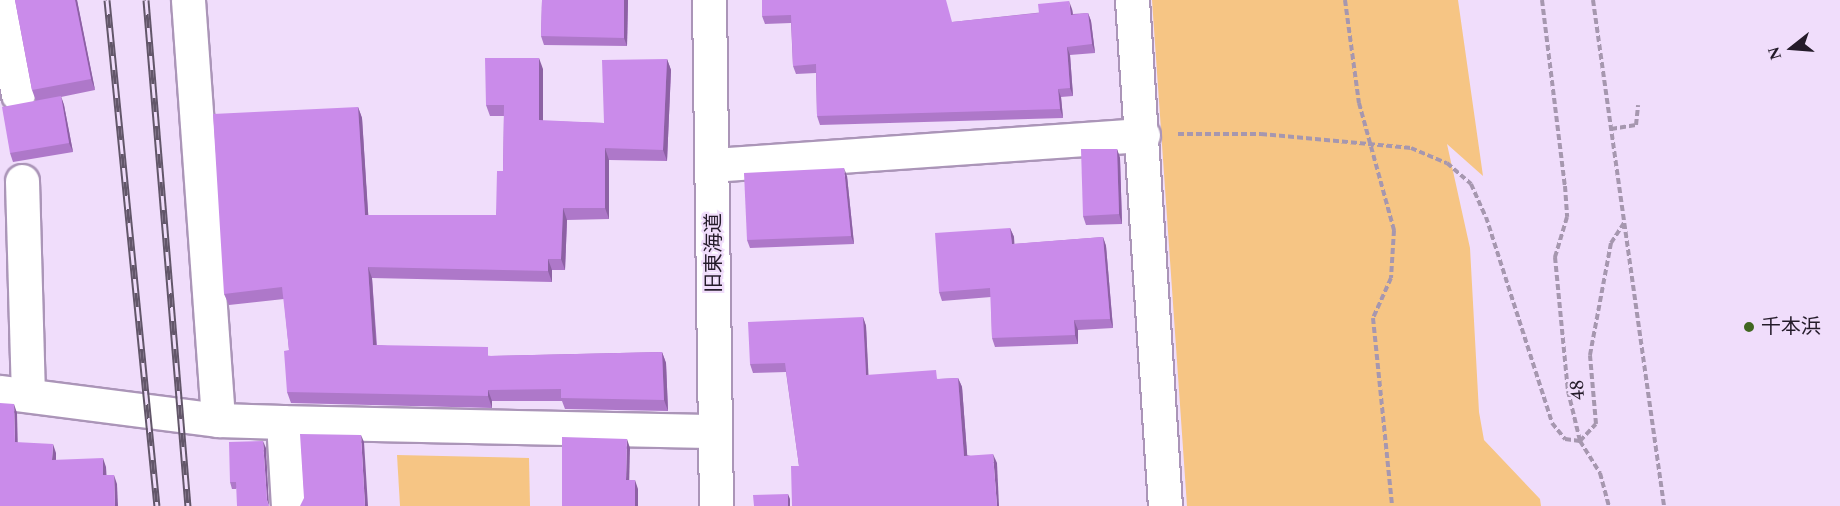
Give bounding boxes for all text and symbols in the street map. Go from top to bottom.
north arrow [1762,18,1822,78]
text: N [1761,44,1788,63]
street label: 旧東海道 [702,213,726,293]
place label: 千本浜 [1761,315,1821,339]
marker: 千本浜 [1742,320,1756,334]
street label: 48 [1565,379,1591,401]

